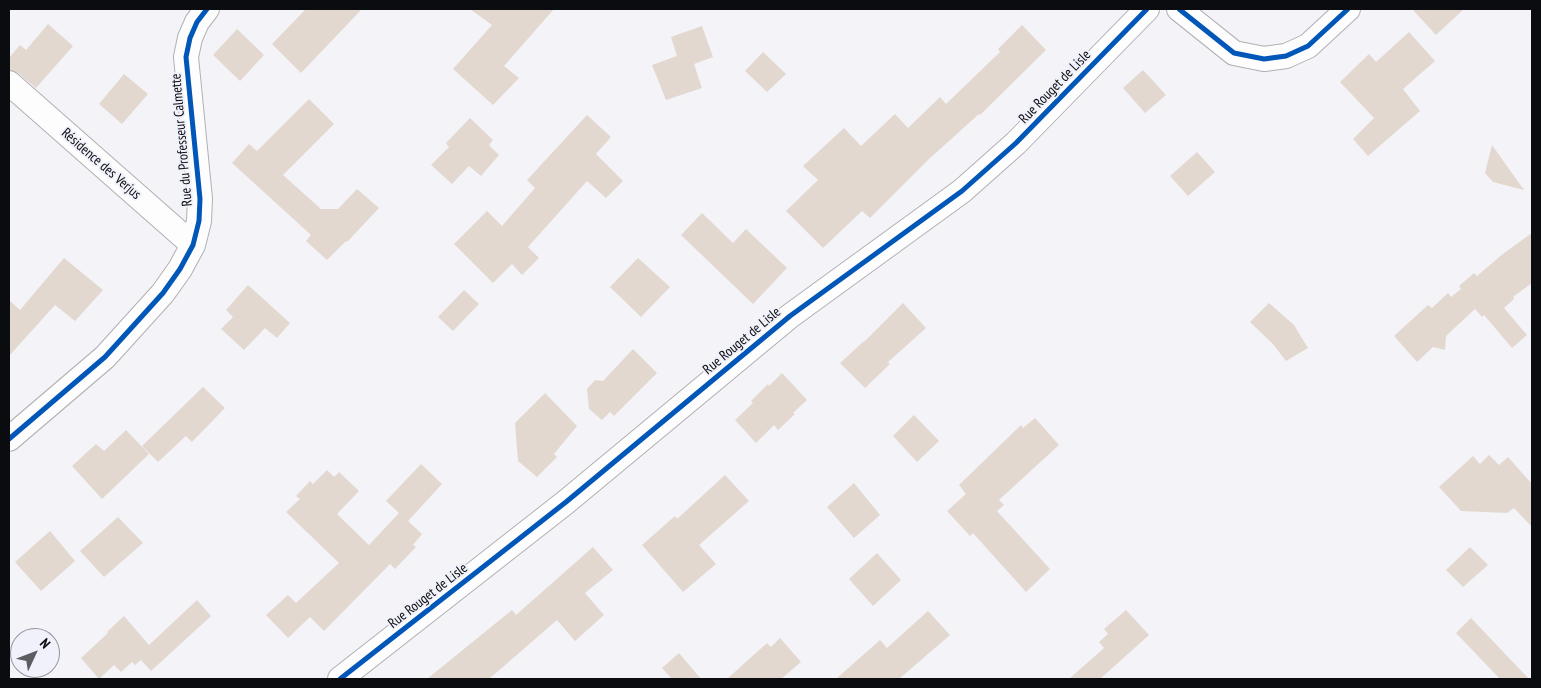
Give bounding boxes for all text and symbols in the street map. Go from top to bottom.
street label: Rue Rouget de Lisle [1016,47,1094,127]
street label: Rue du Professeur Calmette [168,73,196,207]
street label: Résidence des Verjus [58,125,144,203]
street label: Rue Rouget de Lisle [700,304,784,378]
street label: Rue Rouget de Lisle [385,560,471,632]
north arrow [10,628,60,678]
text: N [36,635,54,652]

